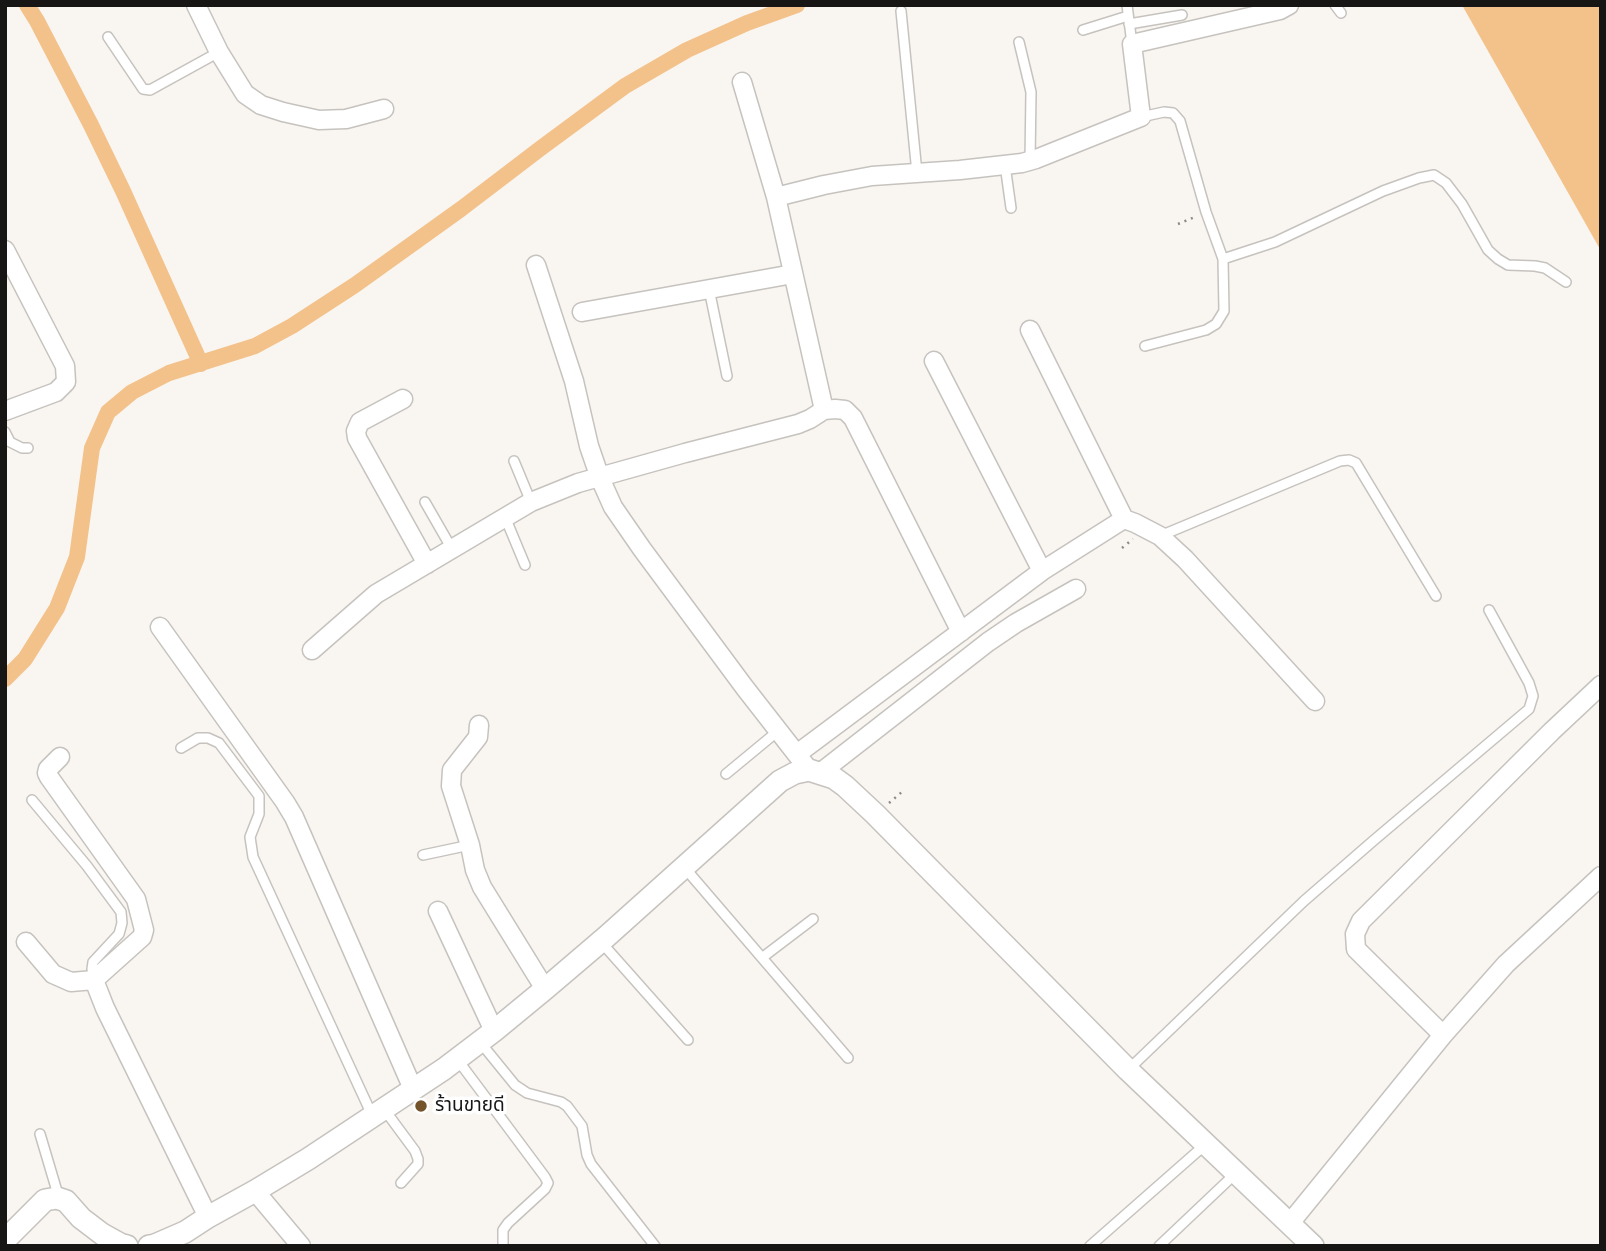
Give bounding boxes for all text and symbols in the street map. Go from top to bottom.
place label: ร้านขายดี [435,1095,505,1117]
marker: ร้านขายดี [413,1098,429,1114]

